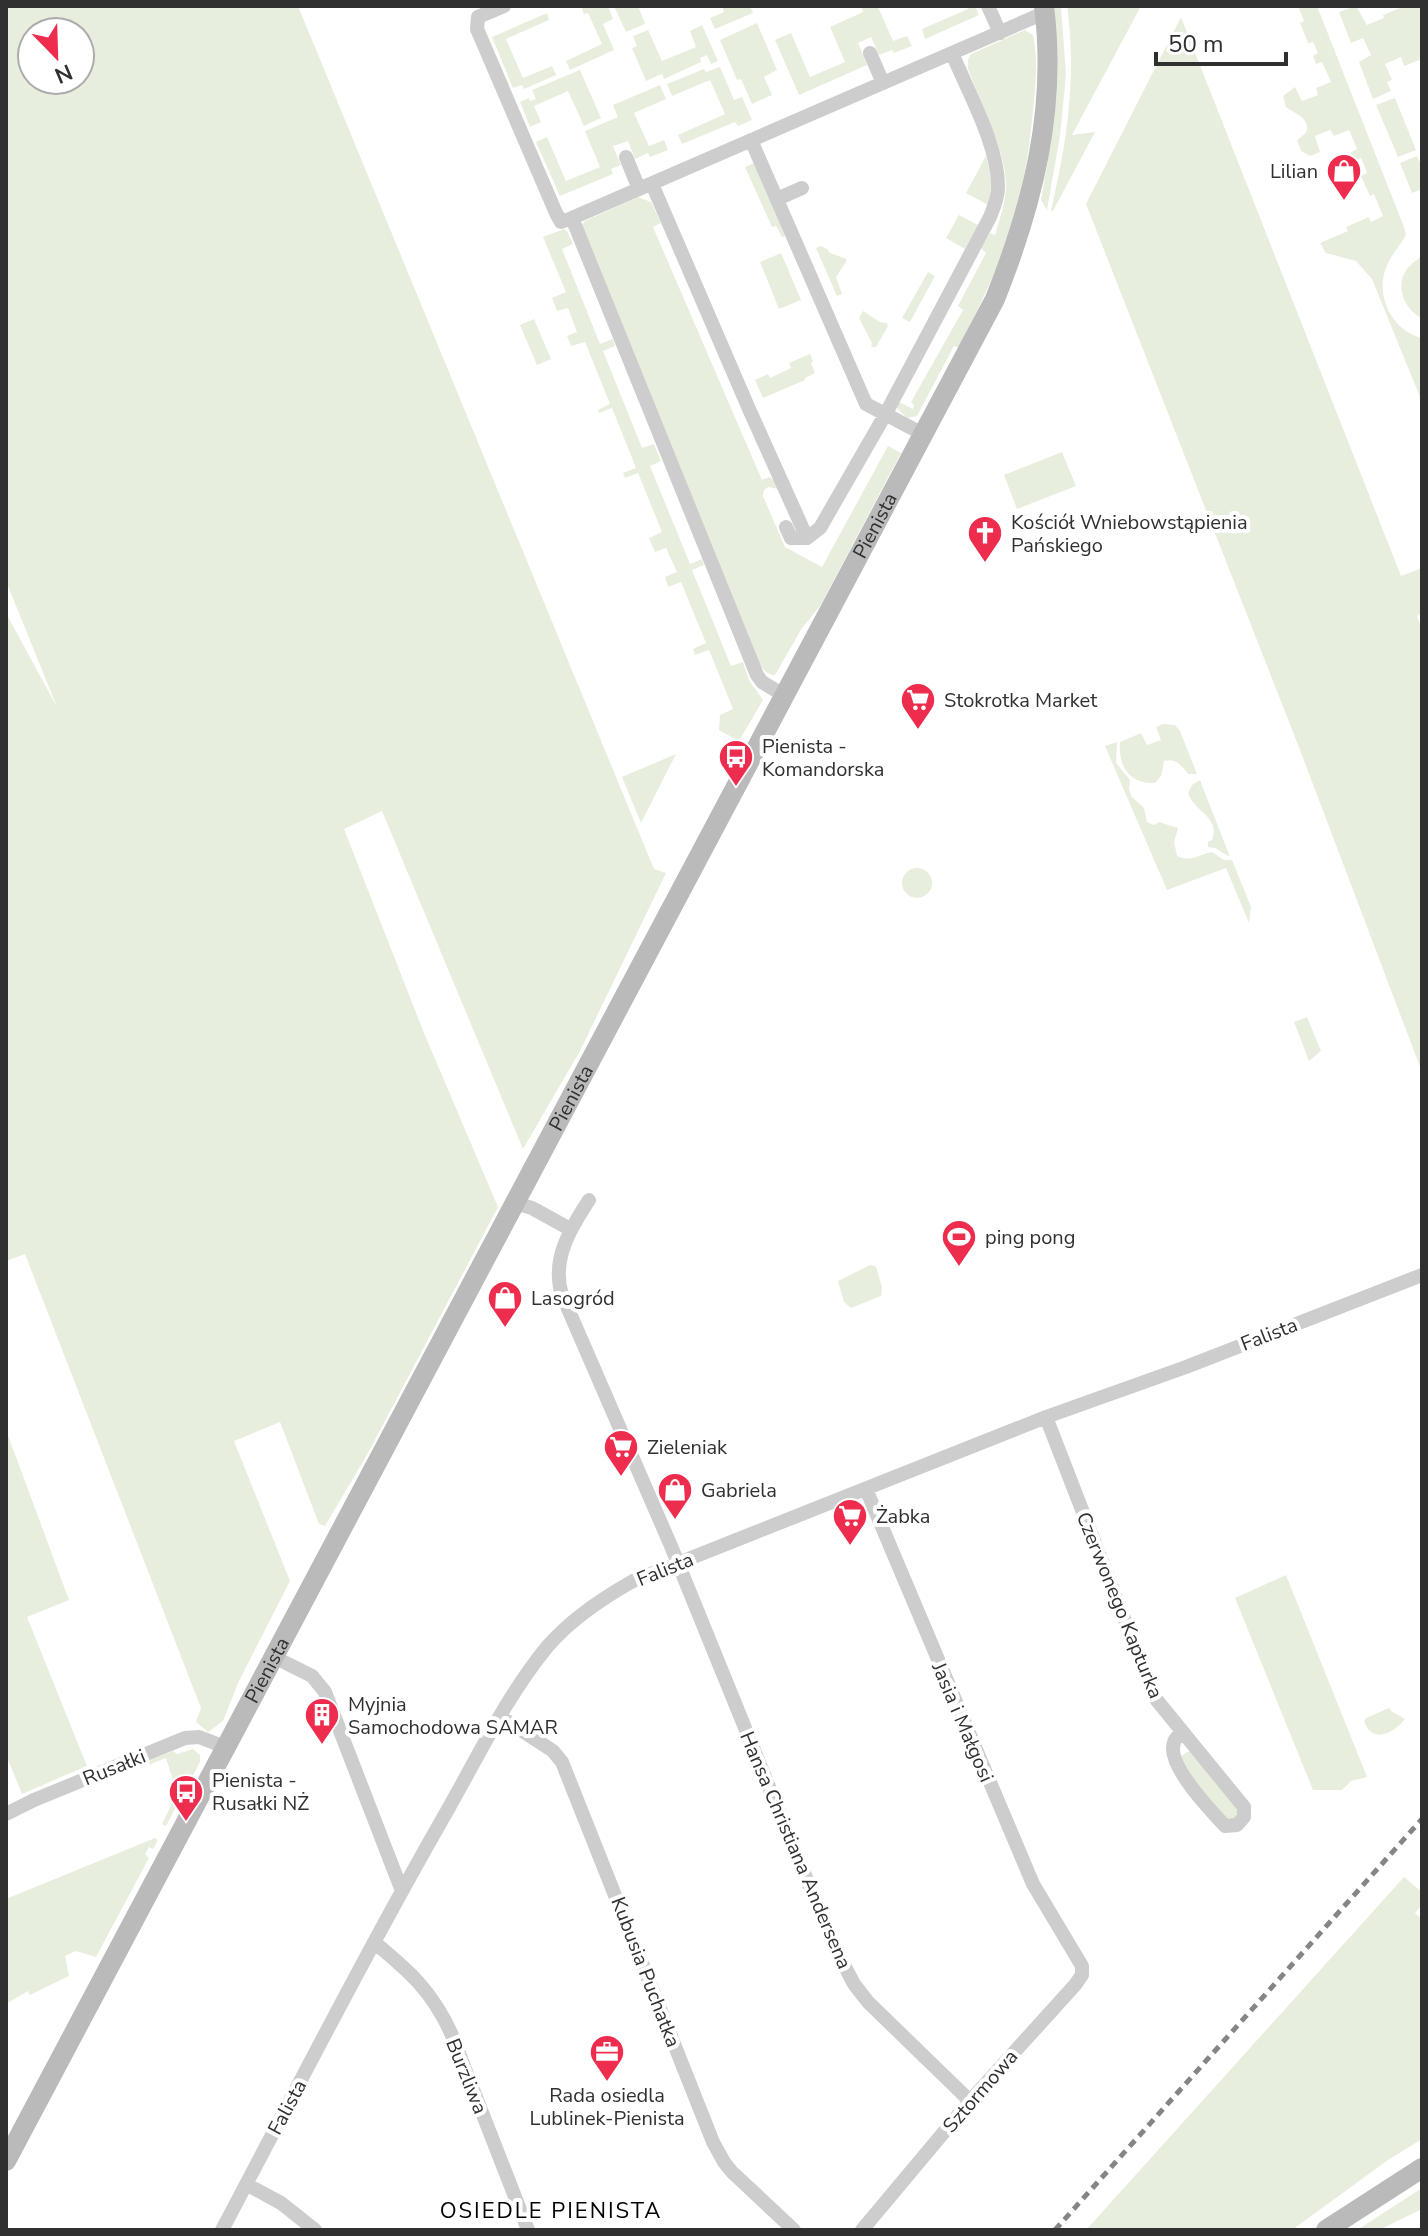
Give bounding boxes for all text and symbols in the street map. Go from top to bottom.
north arrow [16,16,96,96]
scale bar [1156,16,1286,66]
text: 50 m [1168,28,1224,60]
text: N [50,56,77,91]
shop icon: Lilian [1325,152,1363,202]
place label: Lilian [1270,158,1318,185]
street label: Pienista [847,488,904,563]
place label: Kościół Wniebowstąpienia Pańskiego [1011,509,1248,559]
church icon: Kościół Wniebowstąpienia Pańskiego [966,514,1004,564]
supermarket icon: Stokrotka Market [899,681,937,731]
place label: Stokrotka Market [944,687,1098,714]
place label: Pienista - Komandorska [762,733,884,783]
bus stop icon: Pienista - Komandorska [717,738,755,788]
street label: Pienista [543,1060,600,1136]
sports icon: ping pong [940,1218,978,1268]
place label: ping pong [985,1224,1075,1251]
shop icon: Lasogród [486,1279,524,1329]
place label: Lasogród [531,1285,615,1312]
street label: Falista [1237,1311,1301,1358]
supermarket icon: Zieleniak [602,1428,640,1478]
place label: Zieleniak [647,1434,728,1461]
shop icon: Gabriela [656,1471,694,1521]
place label: Gabriela [701,1477,777,1504]
supermarket icon: Żabka [831,1497,869,1547]
place label: Żabka [876,1503,930,1530]
street label: Czerwonego Kapturka [1070,1508,1169,1702]
street label: Falista [633,1546,698,1593]
street label: Pienista [239,1632,296,1708]
street label: Jasia i Małgosi [925,1657,1000,1786]
place label: Myjnia Samochodowa SAMAR [348,1691,558,1741]
building icon: Myjnia Samochodowa SAMAR [303,1696,341,1746]
street label: Hansa Christiana Andersena [733,1727,858,1973]
street label: Rusałki [79,1743,150,1792]
place label: Pienista - Rusałki NŻ [212,1767,309,1817]
bus stop icon: Pienista - Rusałki NŻ [167,1773,205,1823]
street label: Kubusia Puchatka [604,1893,687,2051]
office icon: Rada osiedla Lublinek-Pienista [588,2033,626,2083]
street label: Burzliwa [439,2035,494,2118]
street label: Sztormowa [937,2044,1024,2139]
street label: Falista [262,2075,313,2140]
place label: Rada osiedla Lublinek-Pienista [529,2082,685,2132]
district label: OSIEDLE PIENISTA [440,2196,662,2226]

